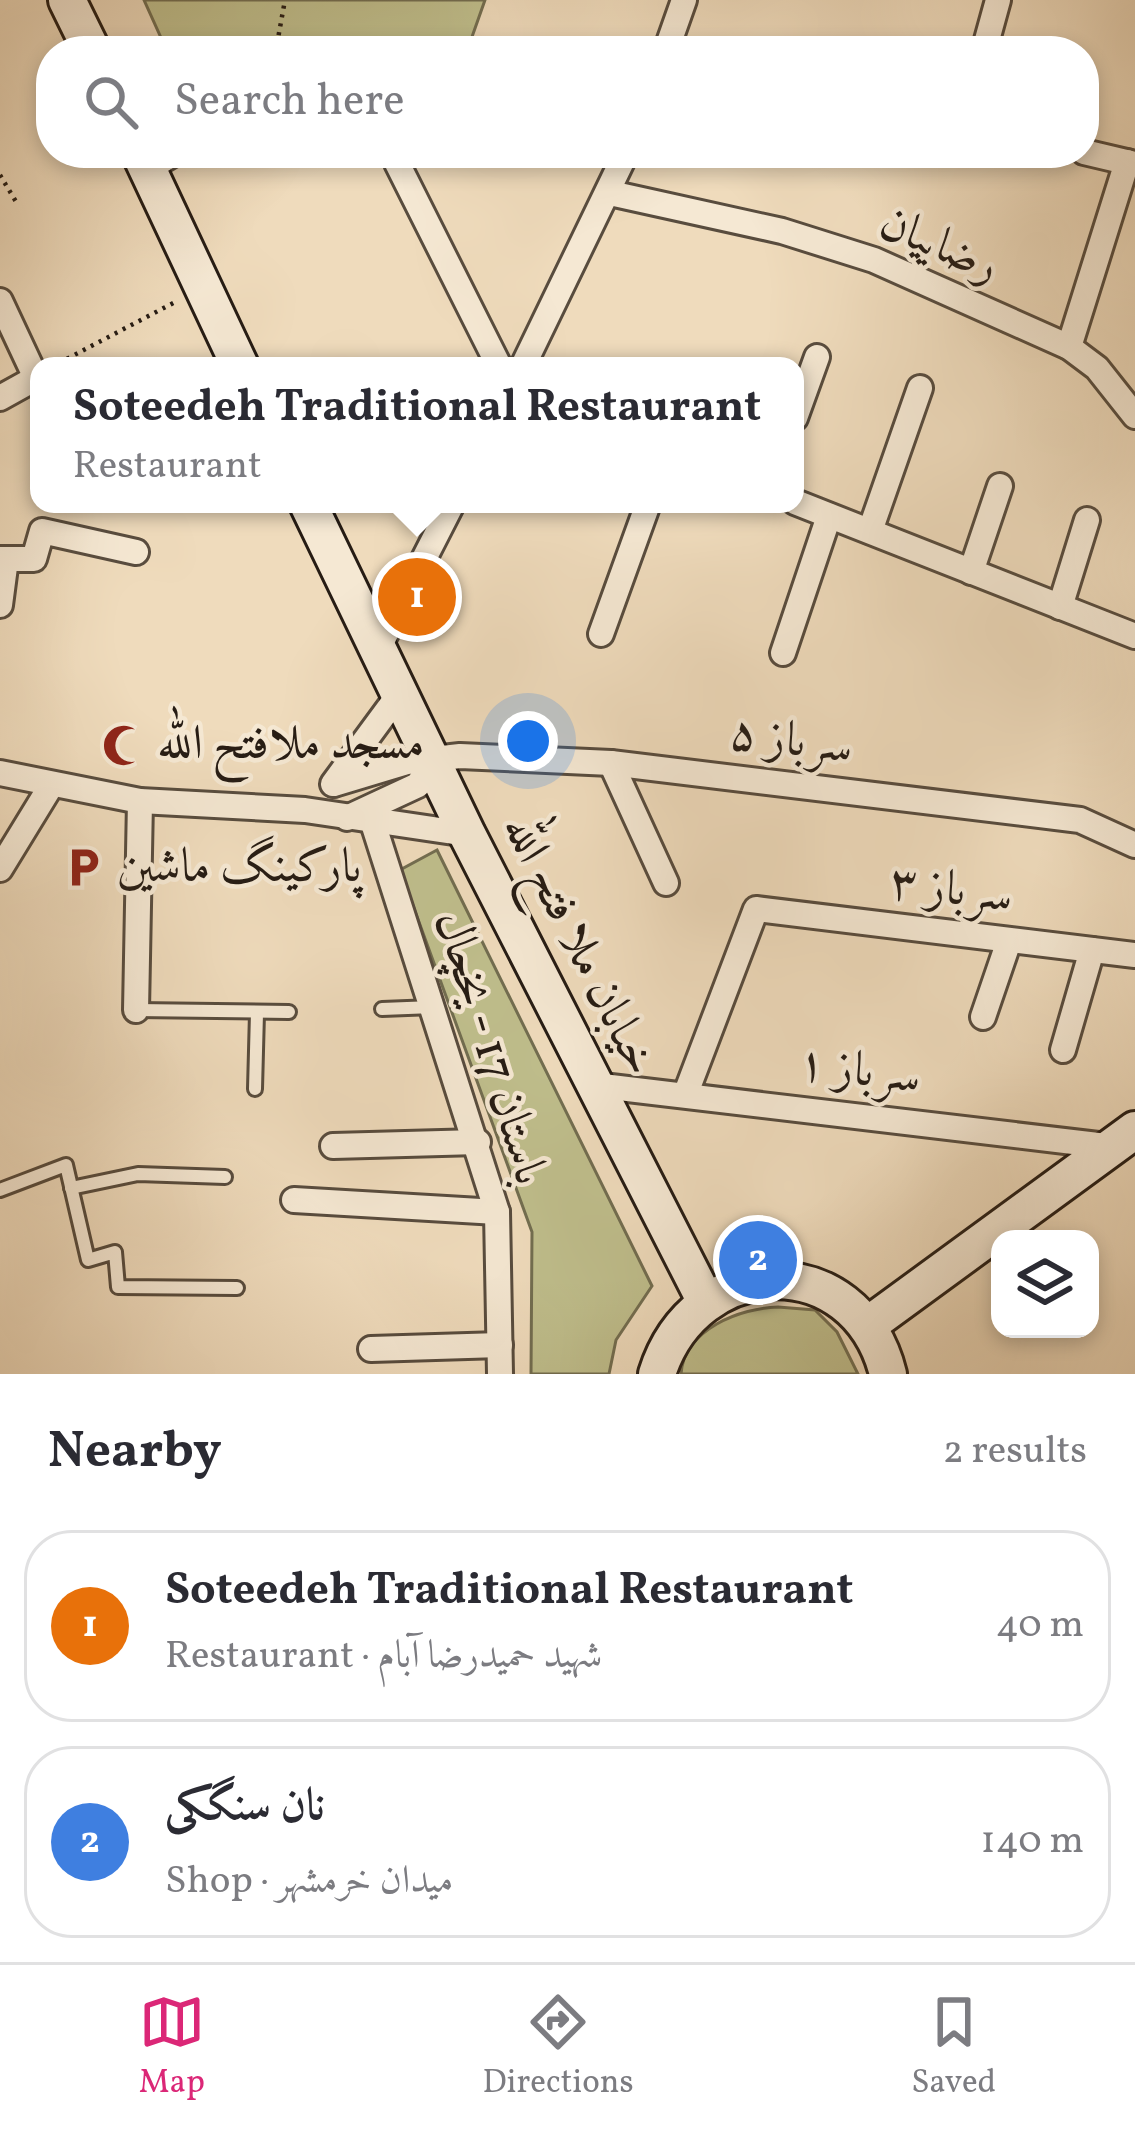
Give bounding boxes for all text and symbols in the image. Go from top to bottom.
search box [36,36,1099,168]
icon: search [78,69,144,135]
text: Search here [174,71,405,134]
street label: رضاییان [869,191,1009,301]
popup [30,357,804,513]
text: Soteedeh Traditional Restaurant [73,377,761,440]
text: Restaurant [73,440,262,494]
pin: 1 [378,552,456,642]
street label: سرباز ۵ [725,701,857,783]
place label: مسجد ملافتح الله [157,705,425,784]
your location [498,711,558,771]
mosque icon: مسجد ملافتح الله [100,722,146,768]
street label: خیابان ملا فتح الله [479,801,679,1090]
place label: پارکینگ ماشین [117,835,365,902]
parking icon: پارکینگ ماشین [60,845,106,891]
street label: سرباز ۳ [885,850,1017,932]
street label: باستان 17 - یخچال [416,903,562,1193]
street label: سرباز ۱ [793,1031,925,1113]
pin: 2 [719,1215,797,1305]
map controls [991,1230,1099,1338]
button: layers [991,1230,1099,1338]
text: Nearby [48,1417,222,1488]
text: 2 results [943,1425,1087,1479]
text: Soteedeh Traditional Restaurant [165,1560,853,1623]
text: 1 [82,1599,98,1653]
text: 40 m [996,1599,1084,1653]
text: Restaurant · شهید حمیدرضا آبام [165,1630,603,1684]
text: نان سنگکی [165,1776,325,1839]
text: 2 [80,1815,100,1869]
text: 140 m [981,1815,1084,1869]
text: Shop · میدان خرمشهر [165,1855,453,1909]
tab: Map [139,1989,205,2107]
tab: Directions [482,1989,634,2107]
tab: Saved [911,1989,996,2107]

